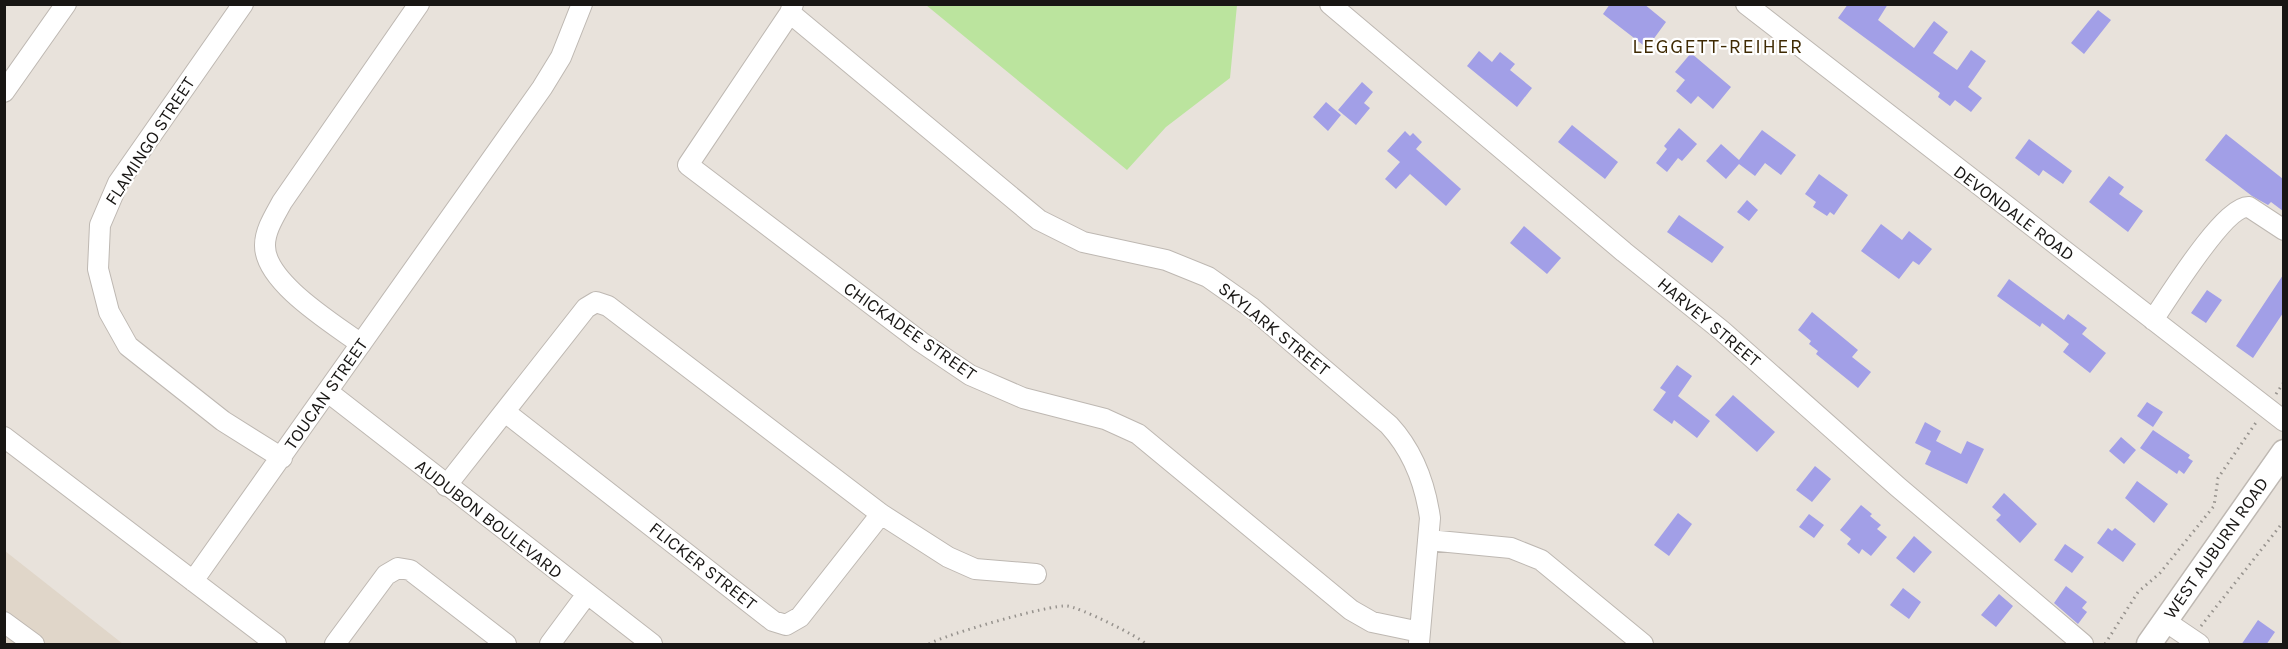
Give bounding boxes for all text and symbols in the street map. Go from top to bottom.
district label: LEGGETT-REIHER [1632,35,1804,58]
street label: FLAMINGO STREET [100,73,200,209]
street label: DEVONDALE ROAD [1949,160,2079,266]
street label: HARVEY STREET [1653,272,1765,372]
street label: CHICKADEE STREET [839,277,981,385]
street label: SKYLARK STREET [1214,277,1334,381]
street label: TOUCAN STREET [280,334,372,454]
street label: AUDUBON BOULEVARD [411,455,567,583]
street label: WEST AUBURN ROAD [2159,473,2273,623]
street label: FLICKER STREET [645,517,761,615]

